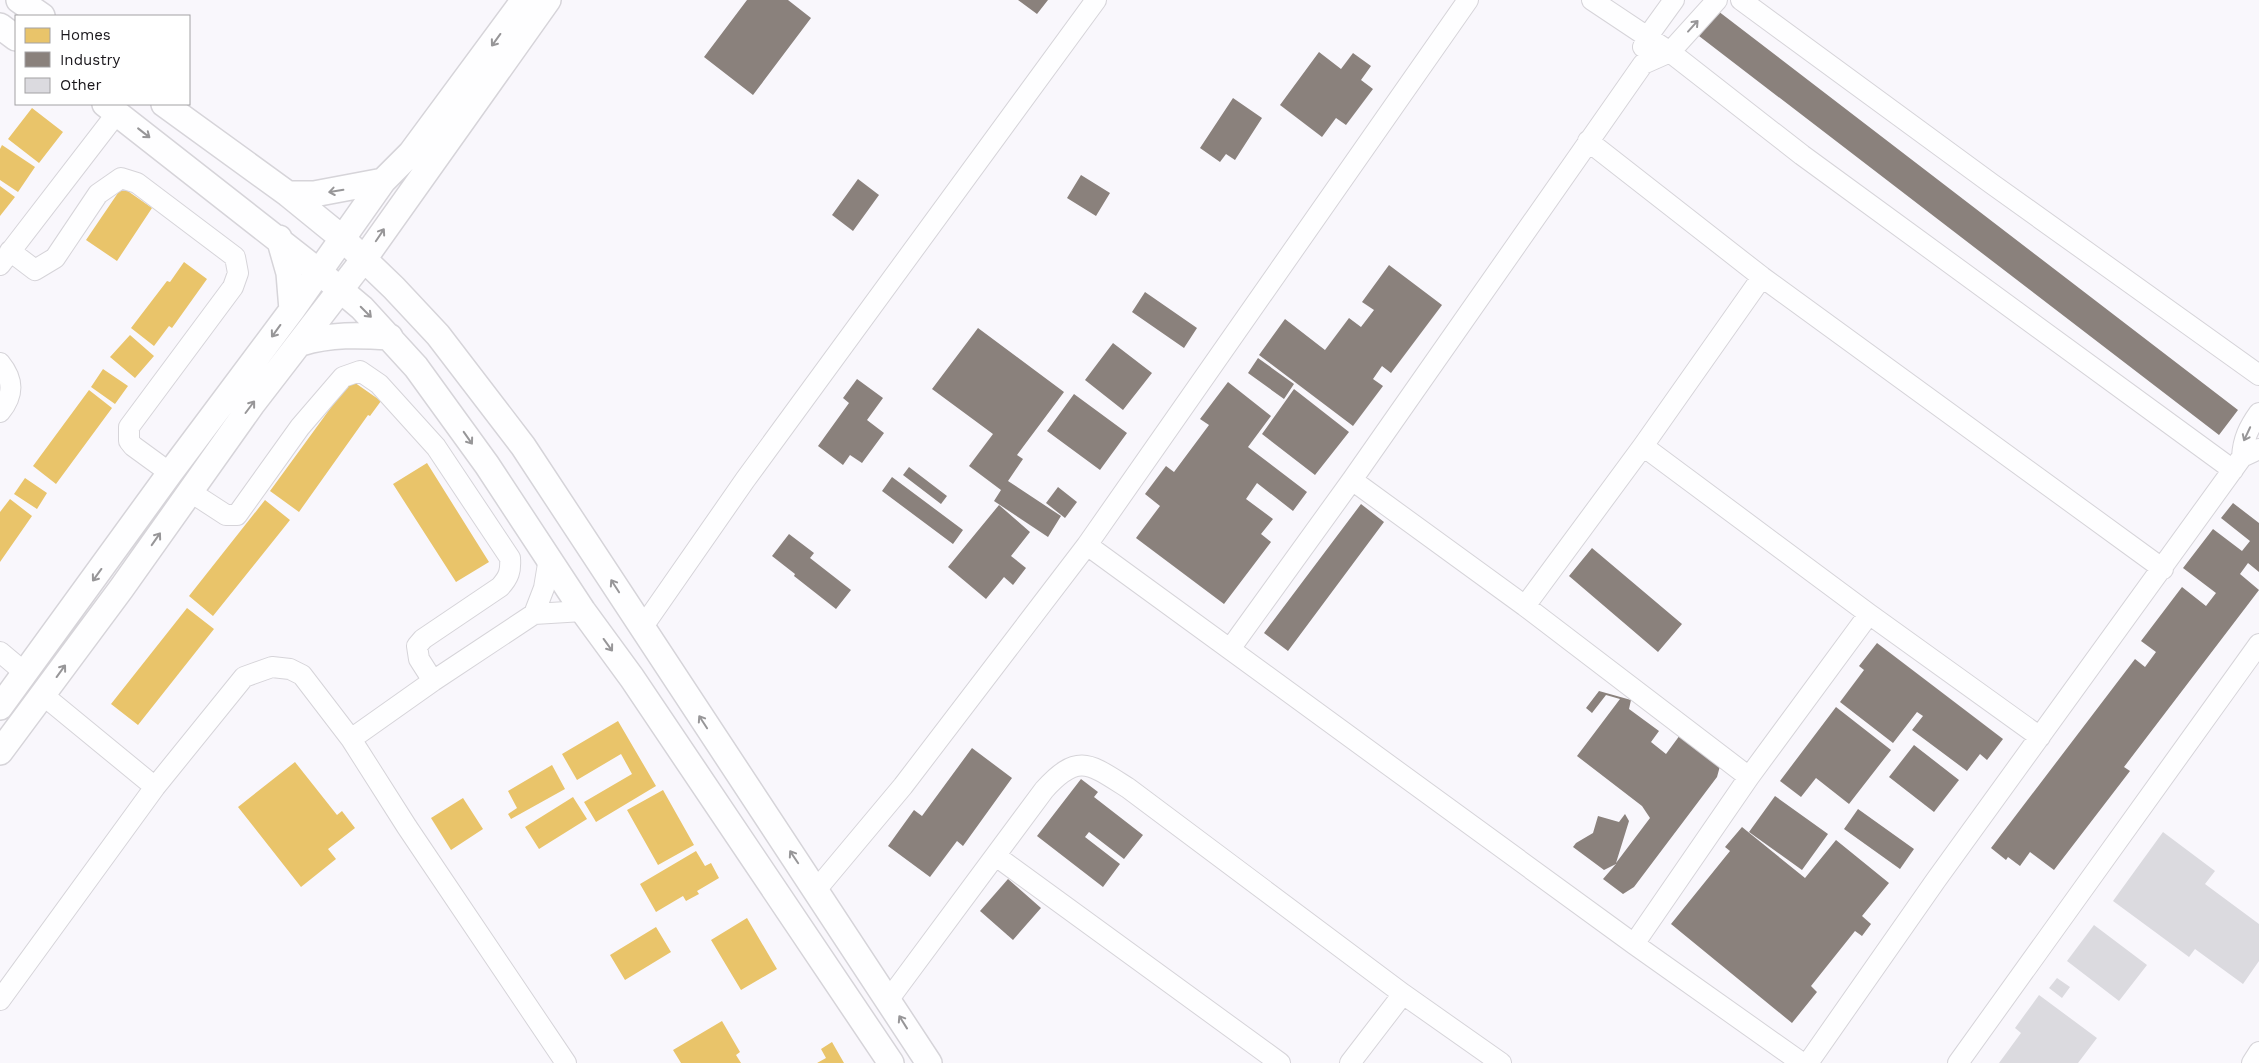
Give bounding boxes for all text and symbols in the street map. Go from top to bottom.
legend [15,15,190,105]
one-way arrow [1688,19,1699,32]
text: Homes [60,26,111,44]
one-way arrow [491,32,501,46]
text: Industry [60,51,121,69]
text: Other [60,76,102,94]
one-way arrow [137,128,150,139]
one-way arrow [328,186,344,196]
one-way arrow [375,229,385,243]
one-way arrow [359,306,371,318]
one-way arrow [271,324,281,338]
one-way arrow [245,400,255,414]
one-way arrow [2241,426,2251,441]
one-way arrow [463,431,473,445]
one-way arrow [151,532,161,546]
one-way arrow [92,568,102,582]
one-way arrow [609,580,619,594]
one-way arrow [603,638,613,652]
one-way arrow [56,664,66,678]
one-way arrow [698,716,708,730]
one-way arrow [789,851,799,865]
one-way arrow [898,1015,908,1029]

